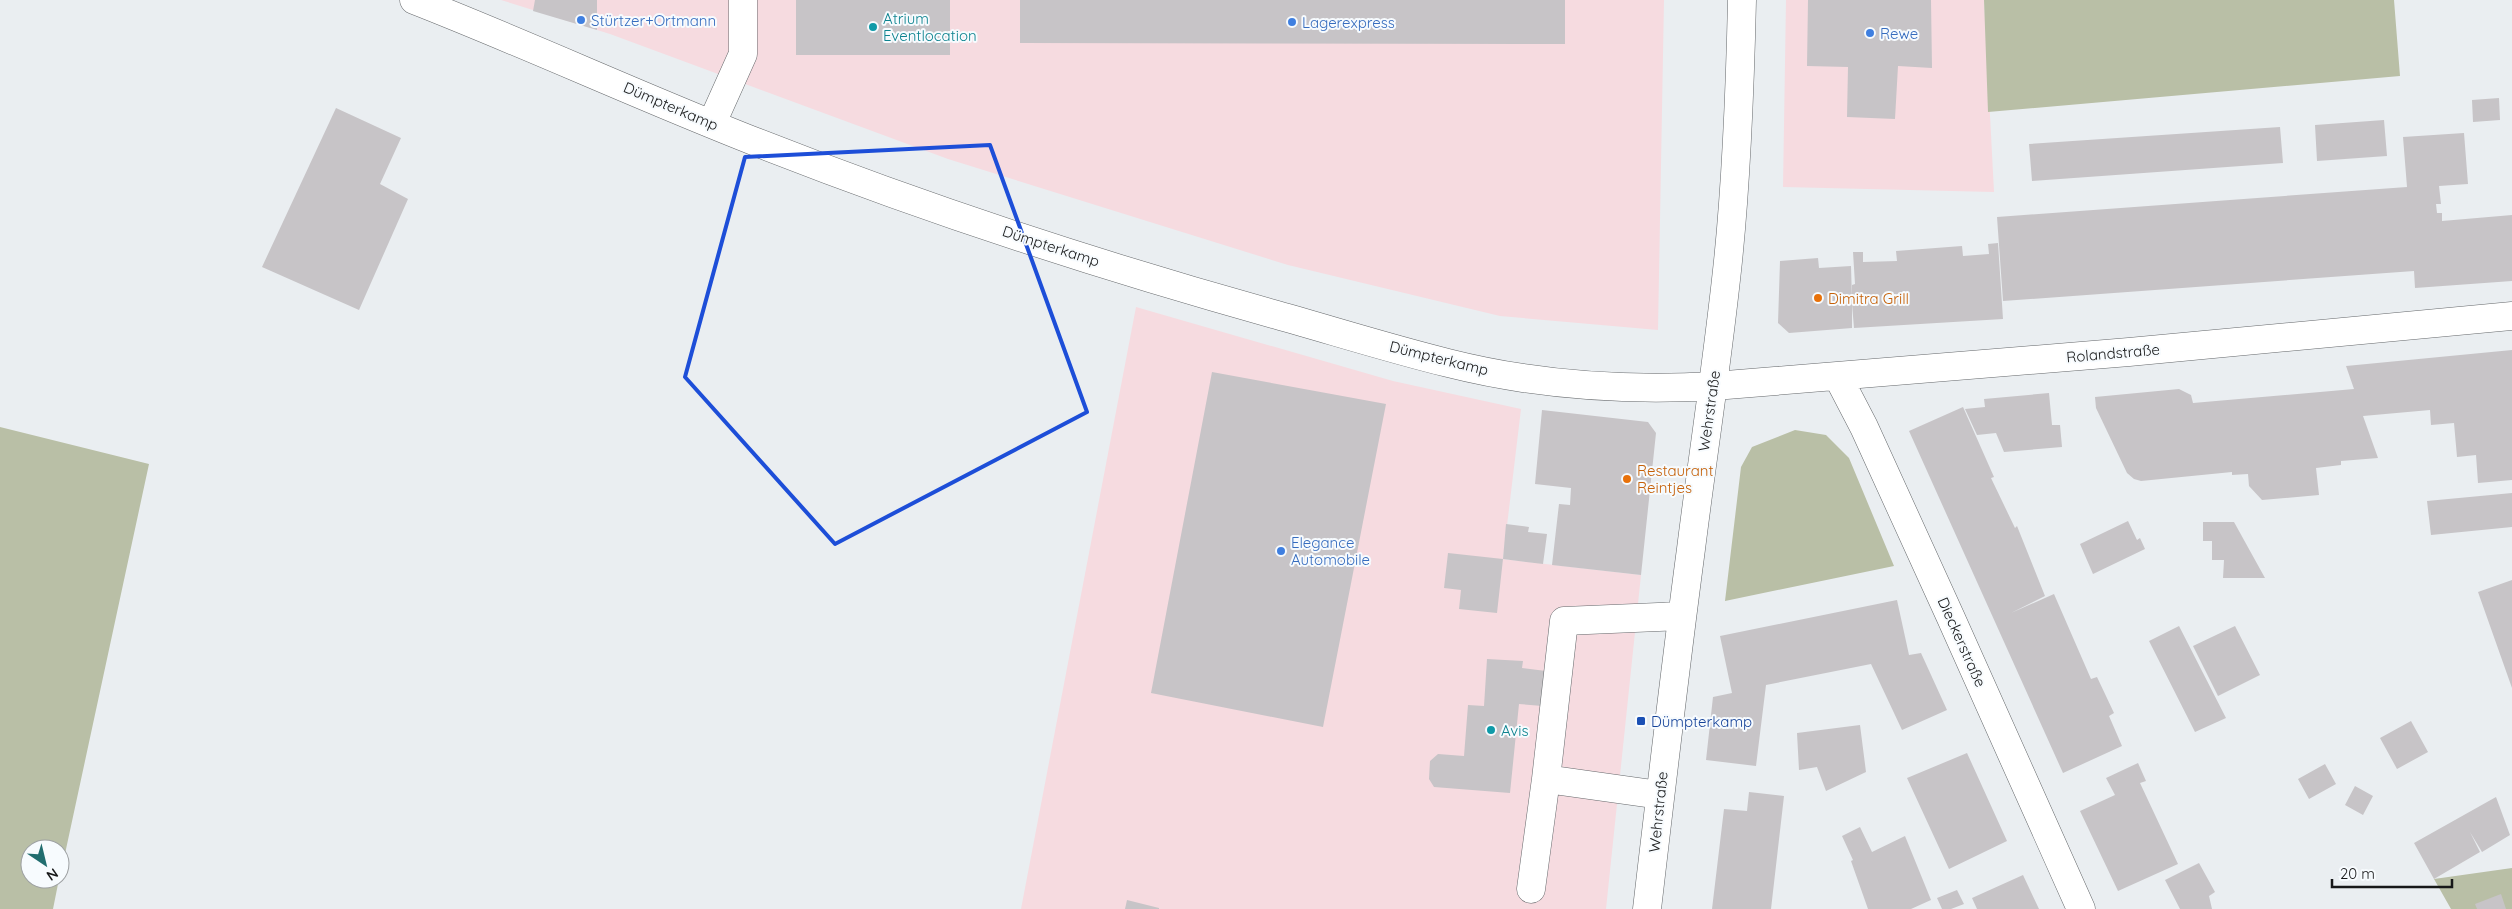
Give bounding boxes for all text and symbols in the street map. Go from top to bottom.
place label: Atrium Eventlocation [883,9,977,45]
place label: Stürtzer+Ortmann [591,11,716,30]
place label: Lagerexpress [1302,13,1395,32]
marker: Stürtzer+Ortmann [575,14,587,26]
marker: Lagerexpress [1286,16,1298,28]
marker: Atrium Eventlocation [867,21,879,33]
place label: Rewe [1880,24,1918,43]
marker: Rewe [1864,27,1876,39]
street label: Dümpterkamp [621,77,721,135]
street label: Dümpterkamp [1000,221,1102,271]
place label: Dimitra Grill [1828,289,1909,308]
marker: Dimitra Grill [1812,292,1824,304]
street label: Dümpterkamp [1388,337,1490,379]
street label: Rolandstraße [2065,339,2161,367]
street label: Wehrstraße [1694,369,1724,453]
place label: Restaurant Reintjes [1637,461,1714,497]
marker: Restaurant Reintjes [1621,473,1633,485]
place label: Elegance Automobile [1291,533,1370,569]
marker: Elegance Automobile [1275,545,1287,557]
street label: Dieckerstraße [1934,594,1990,690]
place label: Dümpterkamp [1651,712,1752,731]
marker: Dümpterkamp [1635,715,1647,727]
place label: Avis [1501,721,1528,740]
marker: Avis [1485,724,1497,736]
street label: Wehrstraße [1644,771,1672,853]
north arrow [20,839,70,889]
scale bar [2332,856,2452,888]
text: N [43,864,62,885]
text: 20 m [2340,864,2375,883]

